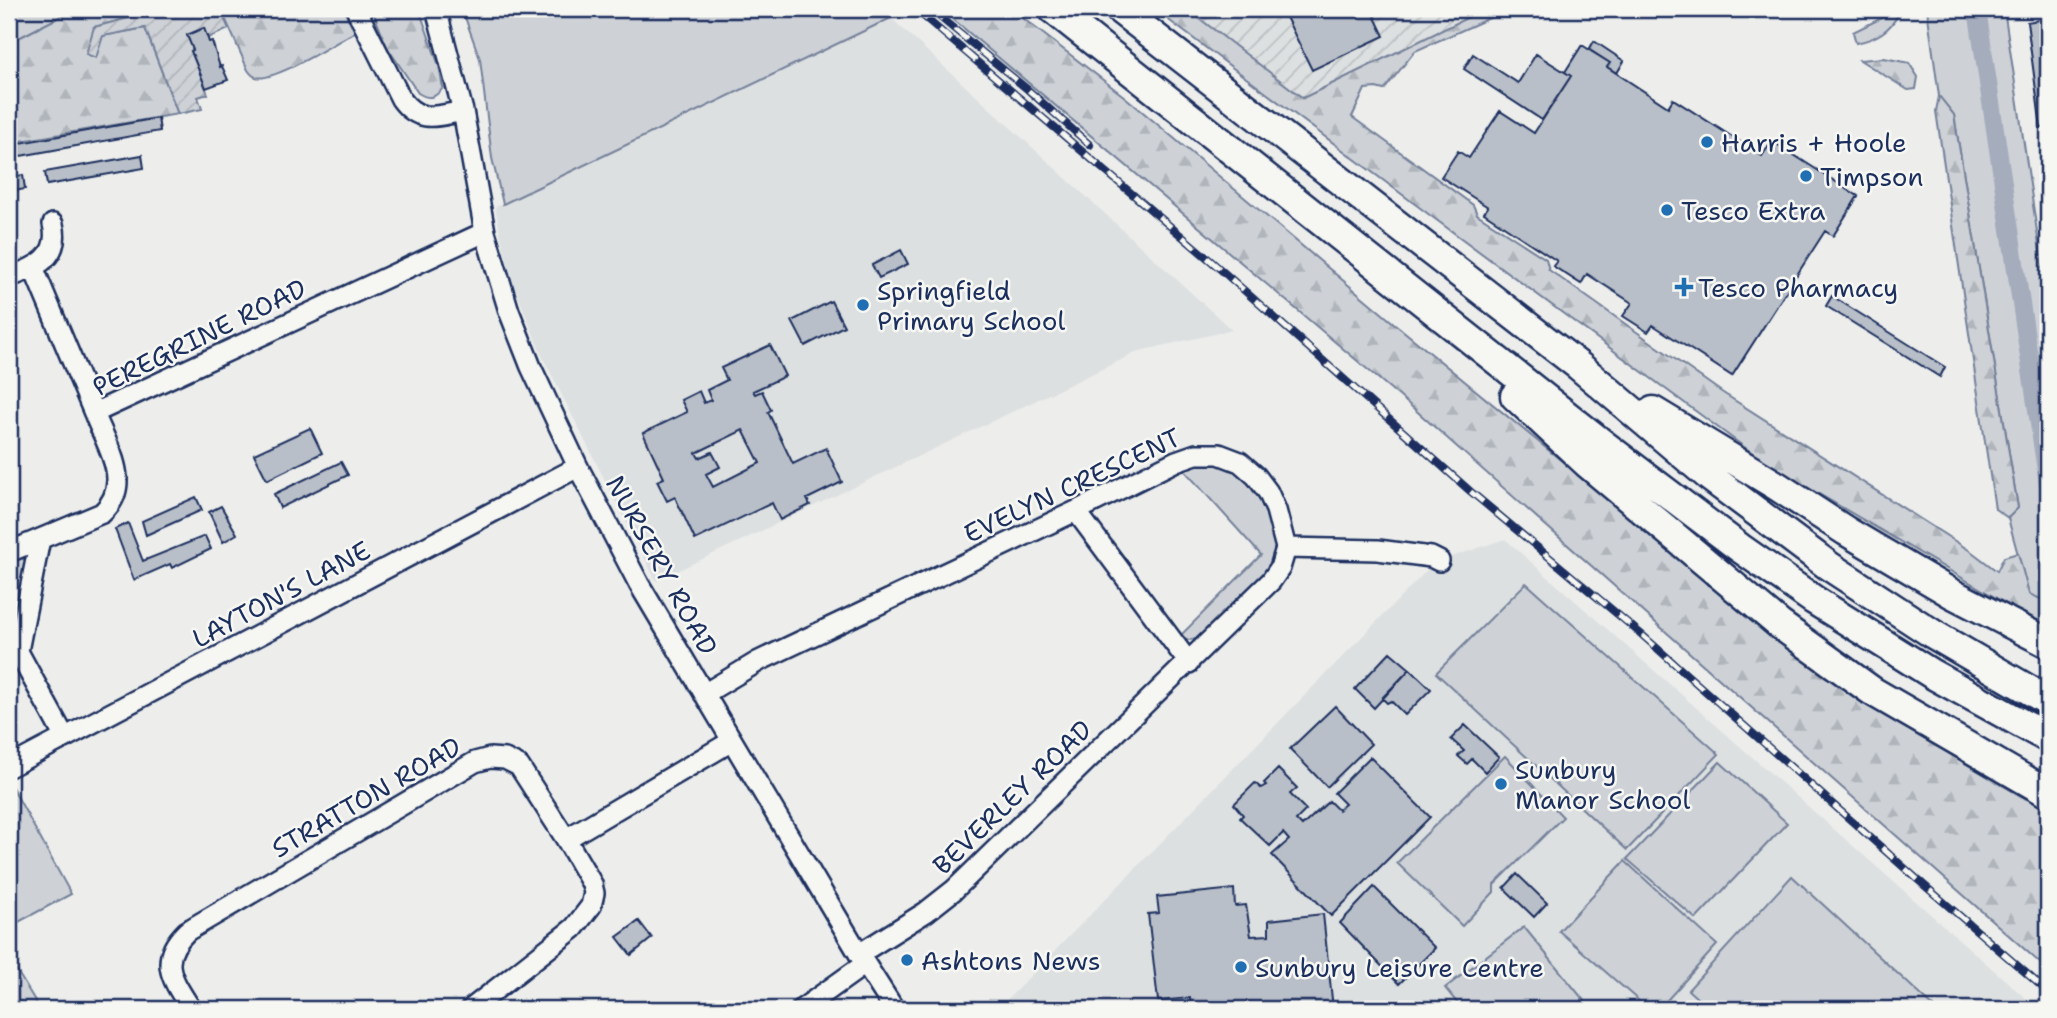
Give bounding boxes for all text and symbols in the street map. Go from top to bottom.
place label: Harris + Hoole [1721,125,1907,160]
marker: Harris + Hoole [1699,134,1715,150]
place label: Timpson [1820,159,1923,194]
marker: Timpson [1798,168,1814,184]
place label: Tesco Extra [1681,193,1825,228]
marker: Tesco Extra [1659,202,1675,218]
street label: PEREGRINE ROAD [86,270,312,404]
place label: Tesco Pharmacy [1698,270,1898,305]
place label: Springfield Primary School [877,273,1066,338]
marker: Tesco Pharmacy [1676,279,1692,295]
marker: Springfield Primary School [855,297,871,313]
street label: EVELYN CRESCENT [958,419,1186,551]
street label: NURSERY ROAD [598,469,726,661]
street label: LAYTON'S LANE [186,532,376,656]
street label: BEVERLEY ROAD [925,712,1099,882]
street label: STRATTON ROAD [265,728,467,866]
place label: Sunbury Manor School [1515,752,1690,817]
marker: Sunbury Manor School [1493,776,1509,792]
place label: Ashtons News [921,943,1101,978]
place label: Sunbury Leisure Centre [1255,950,1544,985]
marker: Ashtons News [899,952,915,968]
marker: Sunbury Leisure Centre [1233,959,1249,975]

